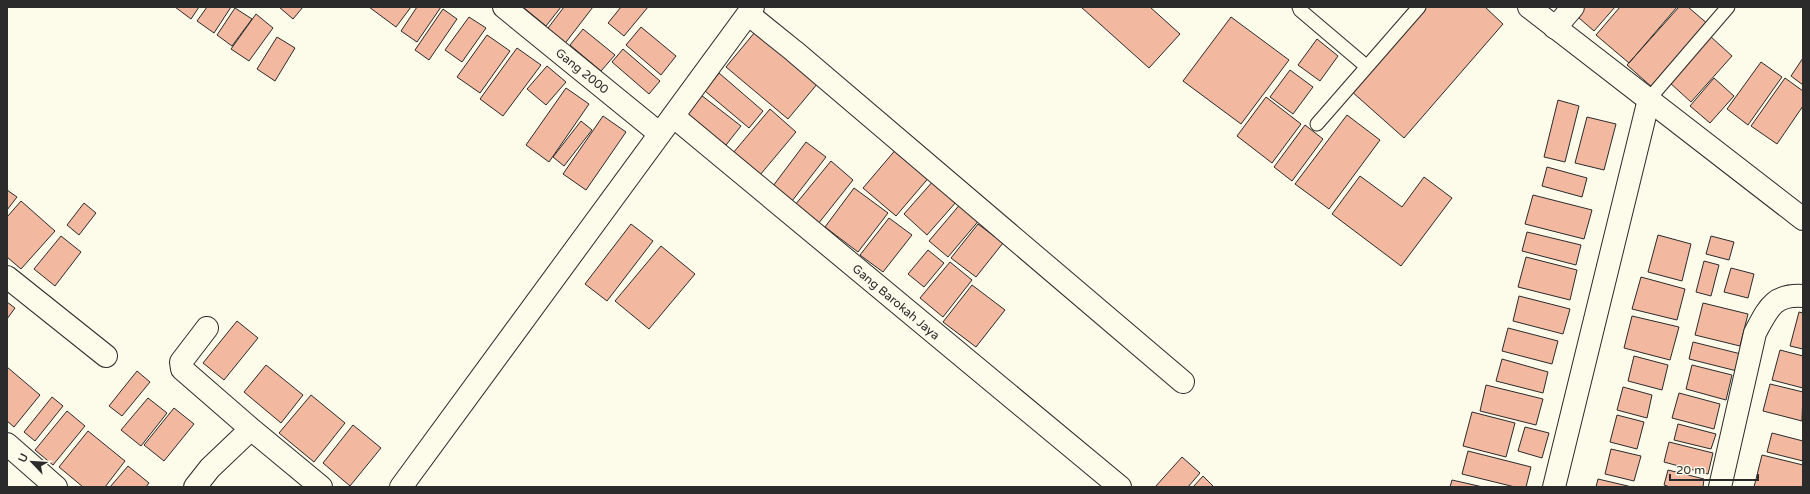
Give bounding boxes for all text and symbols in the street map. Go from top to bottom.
street label: Gang 2000 [553,45,612,97]
street label: Gang Barokah Jaya [850,261,942,343]
north arrow [12,442,52,482]
text: U [16,451,31,465]
scale bar [1670,456,1758,482]
text: 20 m [1676,463,1705,477]

